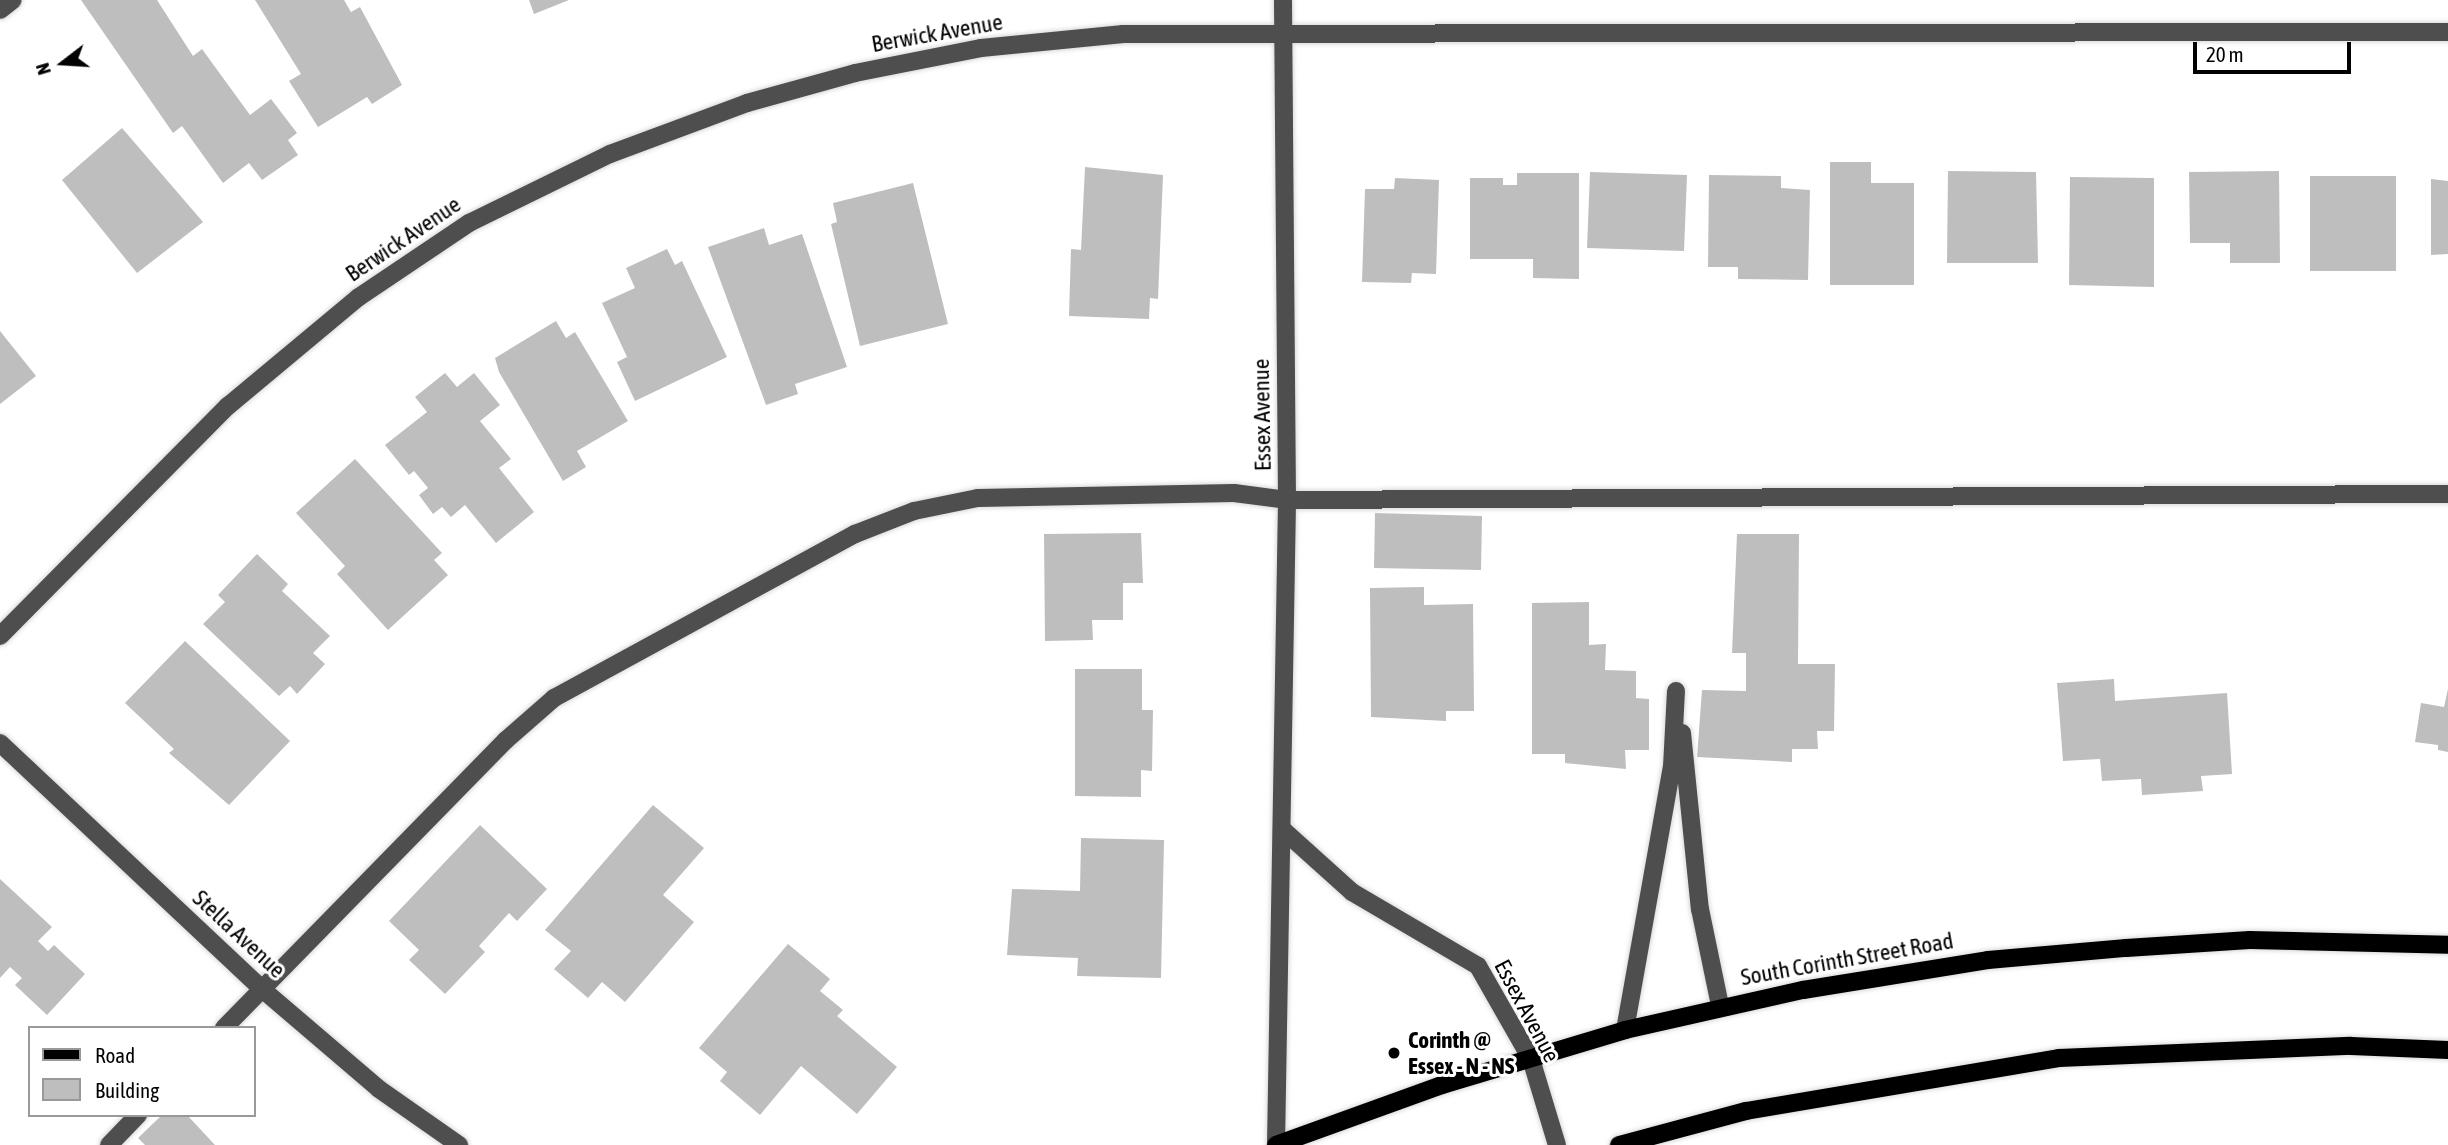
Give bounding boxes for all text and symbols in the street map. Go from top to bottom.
street label: Berwick Avenue [869,8,1005,58]
north arrow [28,28,98,98]
scale bar [2196,28,2354,72]
text: 20 m [2206,42,2244,66]
text: N [31,61,55,78]
street label: Berwick Avenue [340,190,466,288]
street label: Essex Avenue [1247,359,1277,471]
street label: Stella Avenue [187,884,291,984]
street label: South Corinth Street Road [1739,927,1955,991]
street label: Essex Avenue [1488,955,1566,1067]
legend [28,1026,256,1117]
place label: Corinth @ Essex - N - NS [1408,1026,1514,1080]
text: Road [95,1043,135,1067]
marker: Corinth @ Essex - N - NS [1386,1045,1402,1061]
text: Building [95,1078,159,1102]

